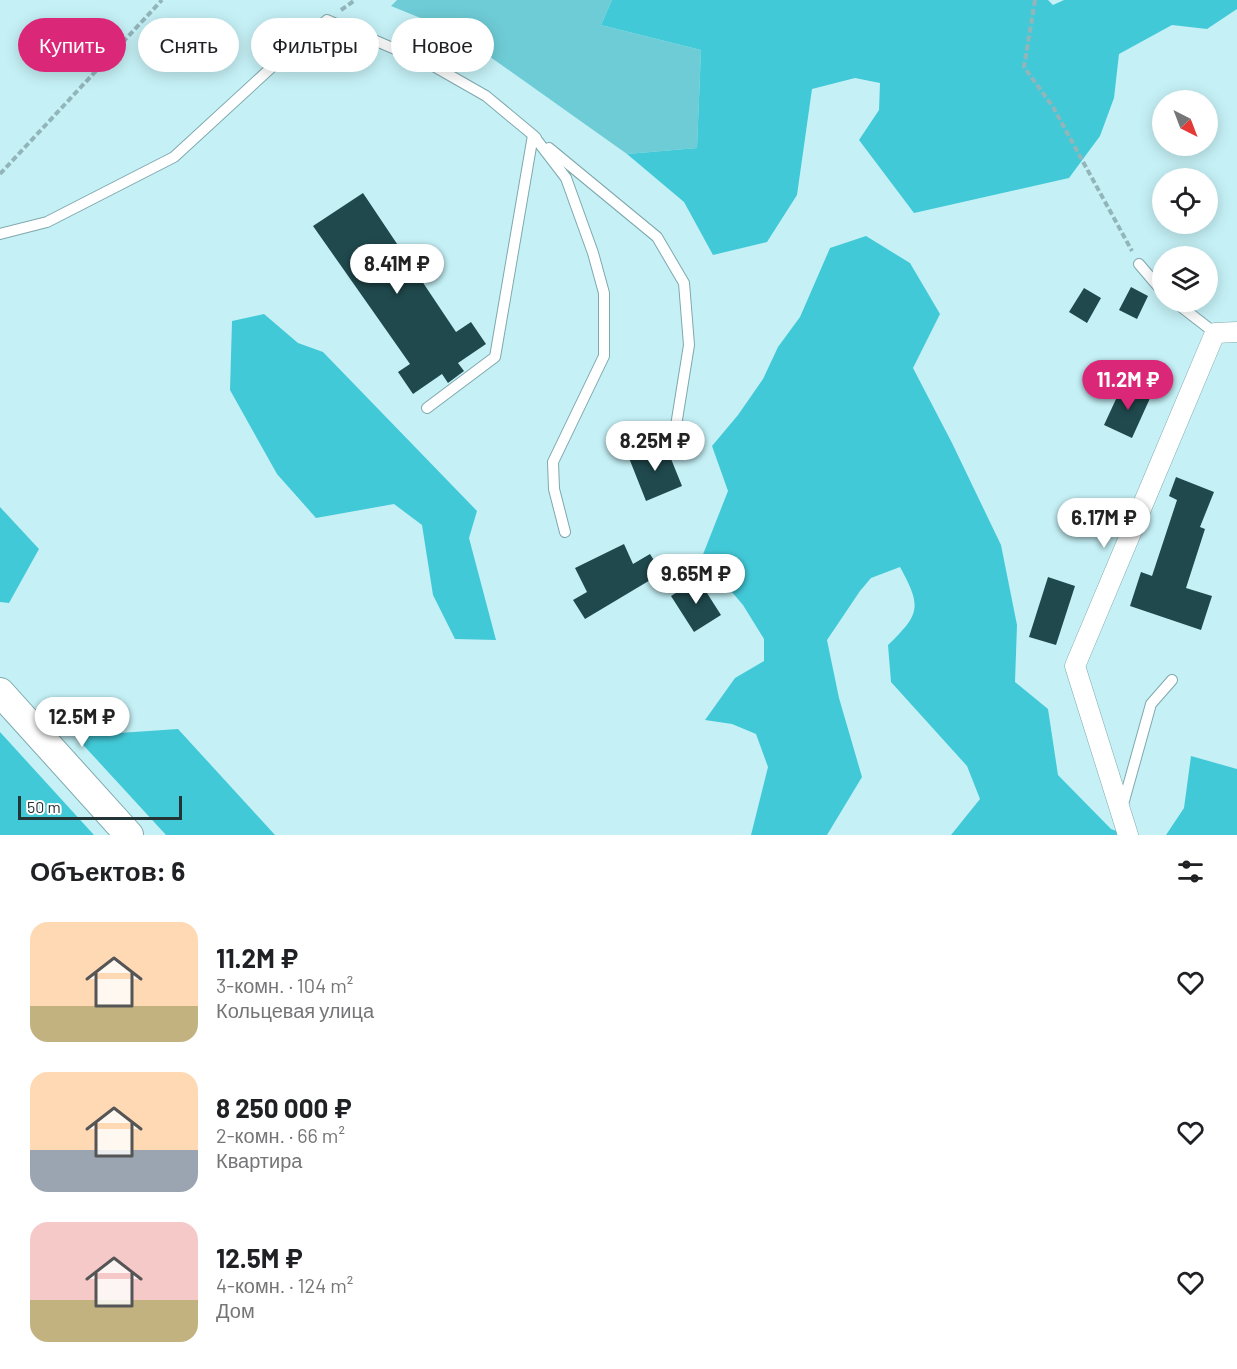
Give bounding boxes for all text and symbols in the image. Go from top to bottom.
chip: Купить [18,18,126,72]
chip: Снять [138,18,239,72]
chip: Фильтры [251,18,379,72]
chip: Новое [391,18,494,72]
north arrow [1152,90,1218,156]
map controls [1152,90,1218,312]
button: locate [1152,168,1218,234]
pin: 8.41M ₽ [342,244,452,295]
button: layers [1152,246,1218,312]
text: 8.41M ₽ [364,251,430,275]
pin: 11.2M ₽ [1073,360,1183,411]
text: 11.2M ₽ [1096,367,1160,391]
pin: 8.25M ₽ [600,421,710,472]
text: 8.25M ₽ [620,428,690,452]
pin: 6.17M ₽ [1049,498,1159,549]
text: 6.17M ₽ [1071,505,1137,529]
pin: 9.65M ₽ [641,554,751,605]
text: 9.65M ₽ [661,561,731,585]
pin: 12.5M ₽ [27,697,137,748]
text: 12.5M ₽ [49,704,115,728]
scale bar [18,793,182,820]
text: 50 m [27,797,61,816]
text: Объектов: 6 [30,855,185,886]
icon: filters [1174,855,1207,888]
text: 11.2M ₽ [216,942,298,973]
icon: home [78,946,150,1018]
icon: heart [1174,966,1207,999]
text: 3-комн. · 104 m² [216,973,353,997]
text: Кольцевая улица [216,998,374,1022]
text: 8 250 000 ₽ [216,1092,352,1123]
icon: home [78,1096,150,1168]
icon: heart [1174,1116,1207,1149]
text: 2-комн. · 66 m² [216,1123,345,1147]
text: Квартира [216,1148,302,1172]
text: 12.5M ₽ [216,1242,303,1273]
icon: home [78,1246,150,1318]
icon: heart [1174,1266,1207,1299]
text: 4-комн. · 124 m² [216,1273,353,1297]
text: Дом [216,1298,255,1322]

